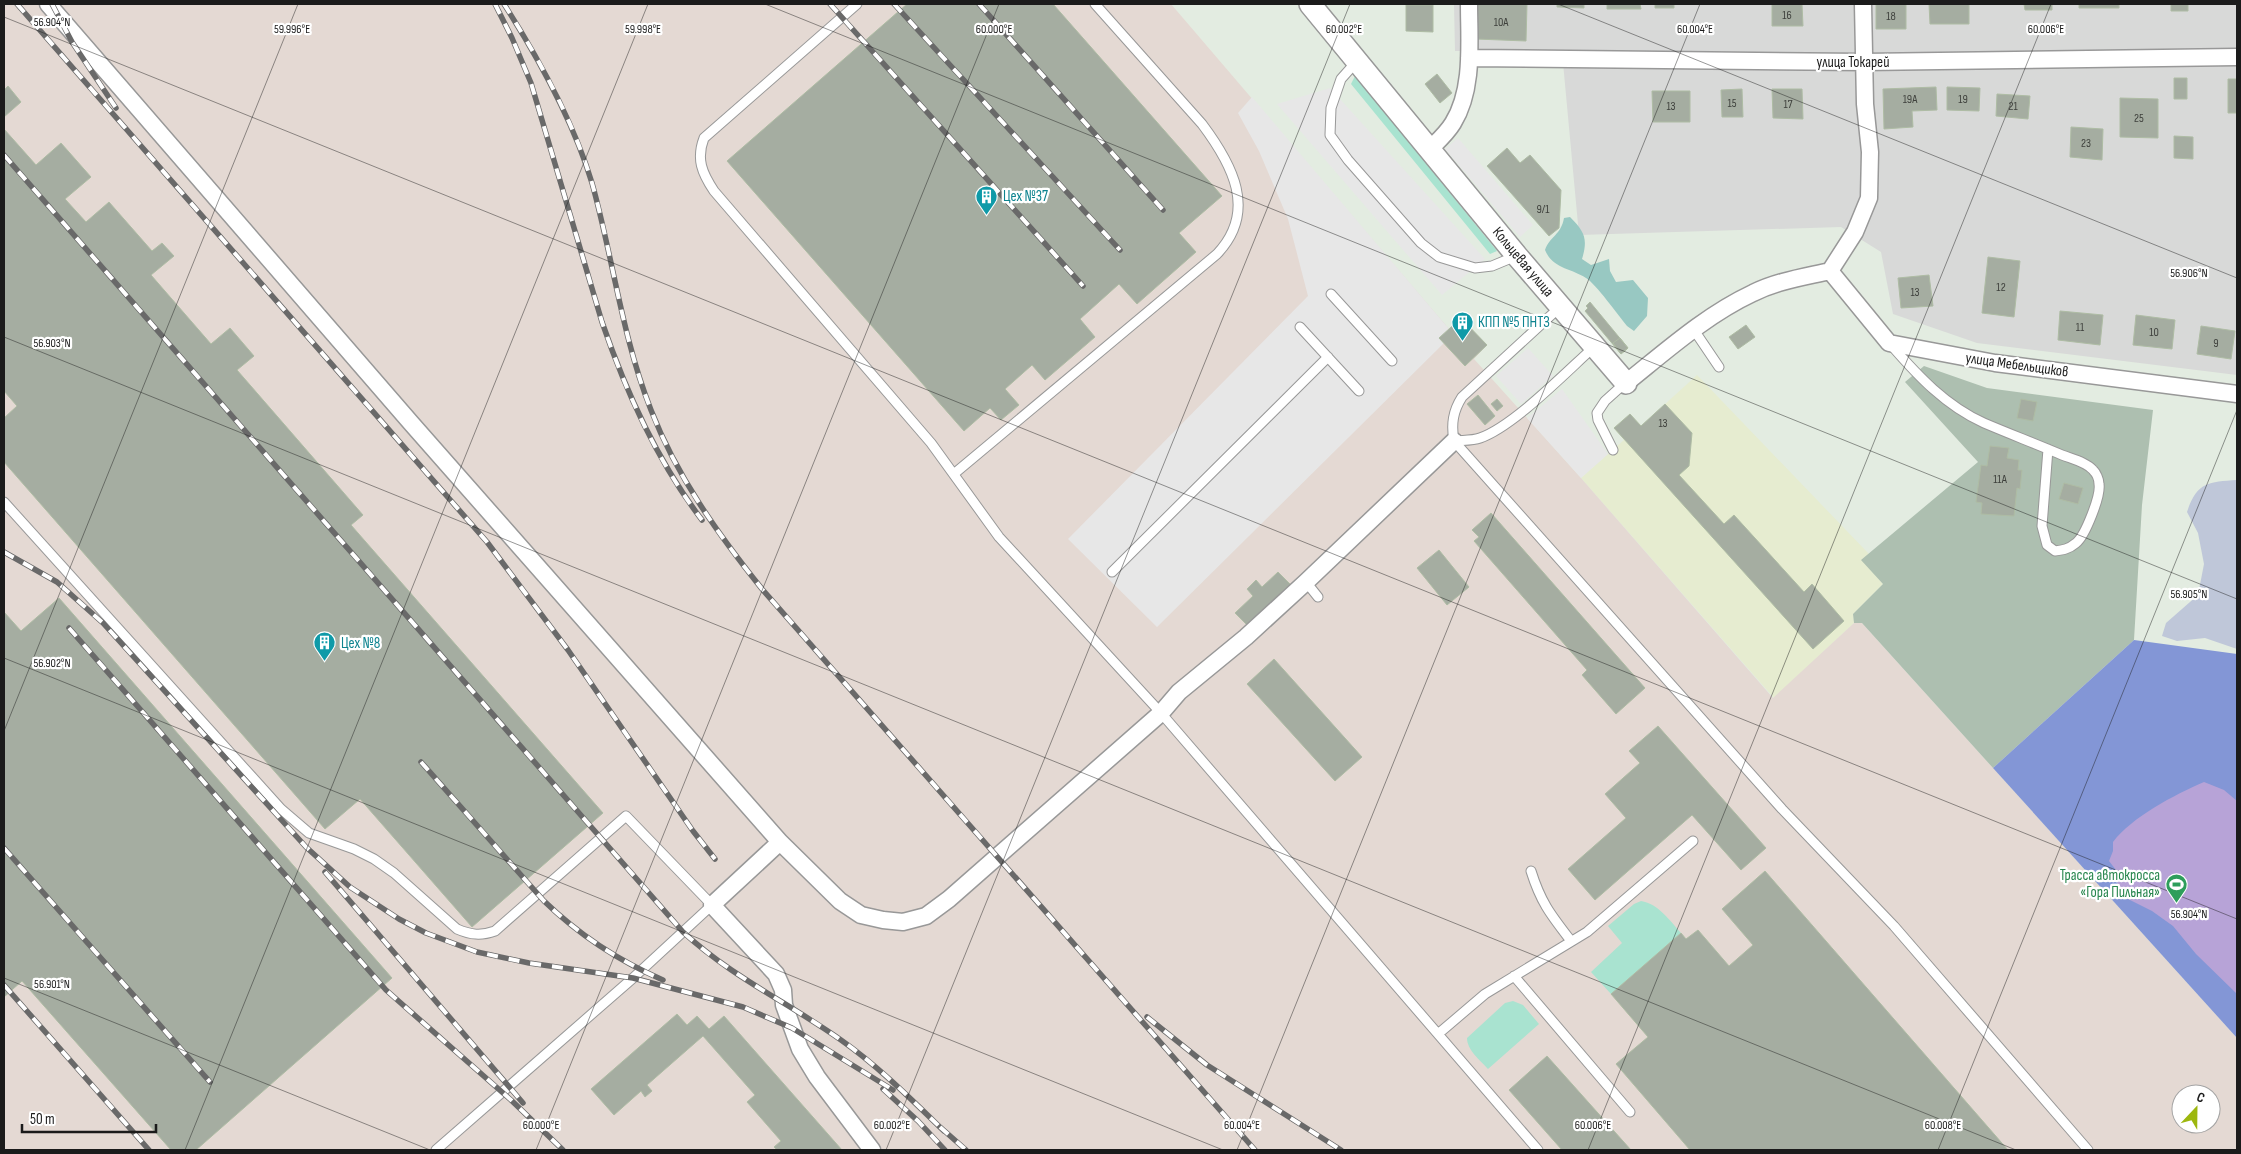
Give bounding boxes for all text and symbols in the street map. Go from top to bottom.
house number: 16 [1782,8,1792,23]
house number: 18 [1886,9,1896,24]
text: 56.904°N [34,15,70,30]
house number: 10А [1494,15,1509,30]
text: 59.996°E [274,22,310,37]
text: 59.998°E [625,22,661,37]
text: 60.000°E [976,22,1012,37]
text: 60.002°E [1326,22,1362,37]
text: 60.004°E [1677,22,1713,37]
text: 60.006°E [2028,22,2064,37]
street label: улица Токарей [1817,53,1889,72]
house number: 19А [1903,92,1918,107]
house number: 19 [1958,92,1968,107]
house number: 15 [1727,96,1737,111]
house number: 17 [1784,97,1793,112]
house number: 13 [1666,99,1676,114]
house number: 21 [2008,99,2018,114]
house number: 25 [2134,111,2144,126]
house number: 23 [2081,136,2091,151]
building icon: Цех №37 [975,184,999,215]
place label: Цех №37 [1003,187,1048,206]
house number: 9/1 [1536,202,1550,217]
street label: Кольцевая улица [1488,223,1558,301]
text: 56.906°N [2170,266,2208,281]
house number: 12 [1996,280,2006,295]
house number: 13 [1910,285,1920,300]
building icon: КПП №5 ПНТЗ [1450,310,1474,341]
place label: КПП №5 ПНТЗ [1478,313,1550,332]
house number: 11 [2076,320,2085,335]
house number: 10 [2149,325,2159,340]
text: 56.903°N [33,336,71,351]
house number: 9 [2213,336,2219,351]
street label: улица Мебельщиков [1964,348,2070,382]
house number: 13 [1658,416,1668,431]
house number: 11А [1993,472,2008,487]
text: 56.905°N [2171,587,2207,602]
building icon: Цех №8 [313,631,337,662]
place label: Цех №8 [341,634,380,653]
text: 56.902°N [33,656,71,671]
place label: Трасса автокросса «Гора Пильная» [2060,866,2160,902]
sports icon: Трасса автокросса «Гора Пильная» [2164,872,2188,903]
text: 56.904°N [2171,907,2207,922]
text: 56.901°N [34,977,70,992]
north arrow [2171,1084,2221,1134]
text: С [2194,1088,2207,1107]
scale bar [22,1102,156,1134]
text: 50 m [30,1110,55,1129]
text: 60.000°E [523,1118,559,1133]
text: 60.002°E [874,1118,910,1133]
text: 60.004°E [1224,1118,1260,1133]
text: 60.006°E [1575,1118,1611,1133]
text: 60.008°E [1925,1118,1961,1133]

